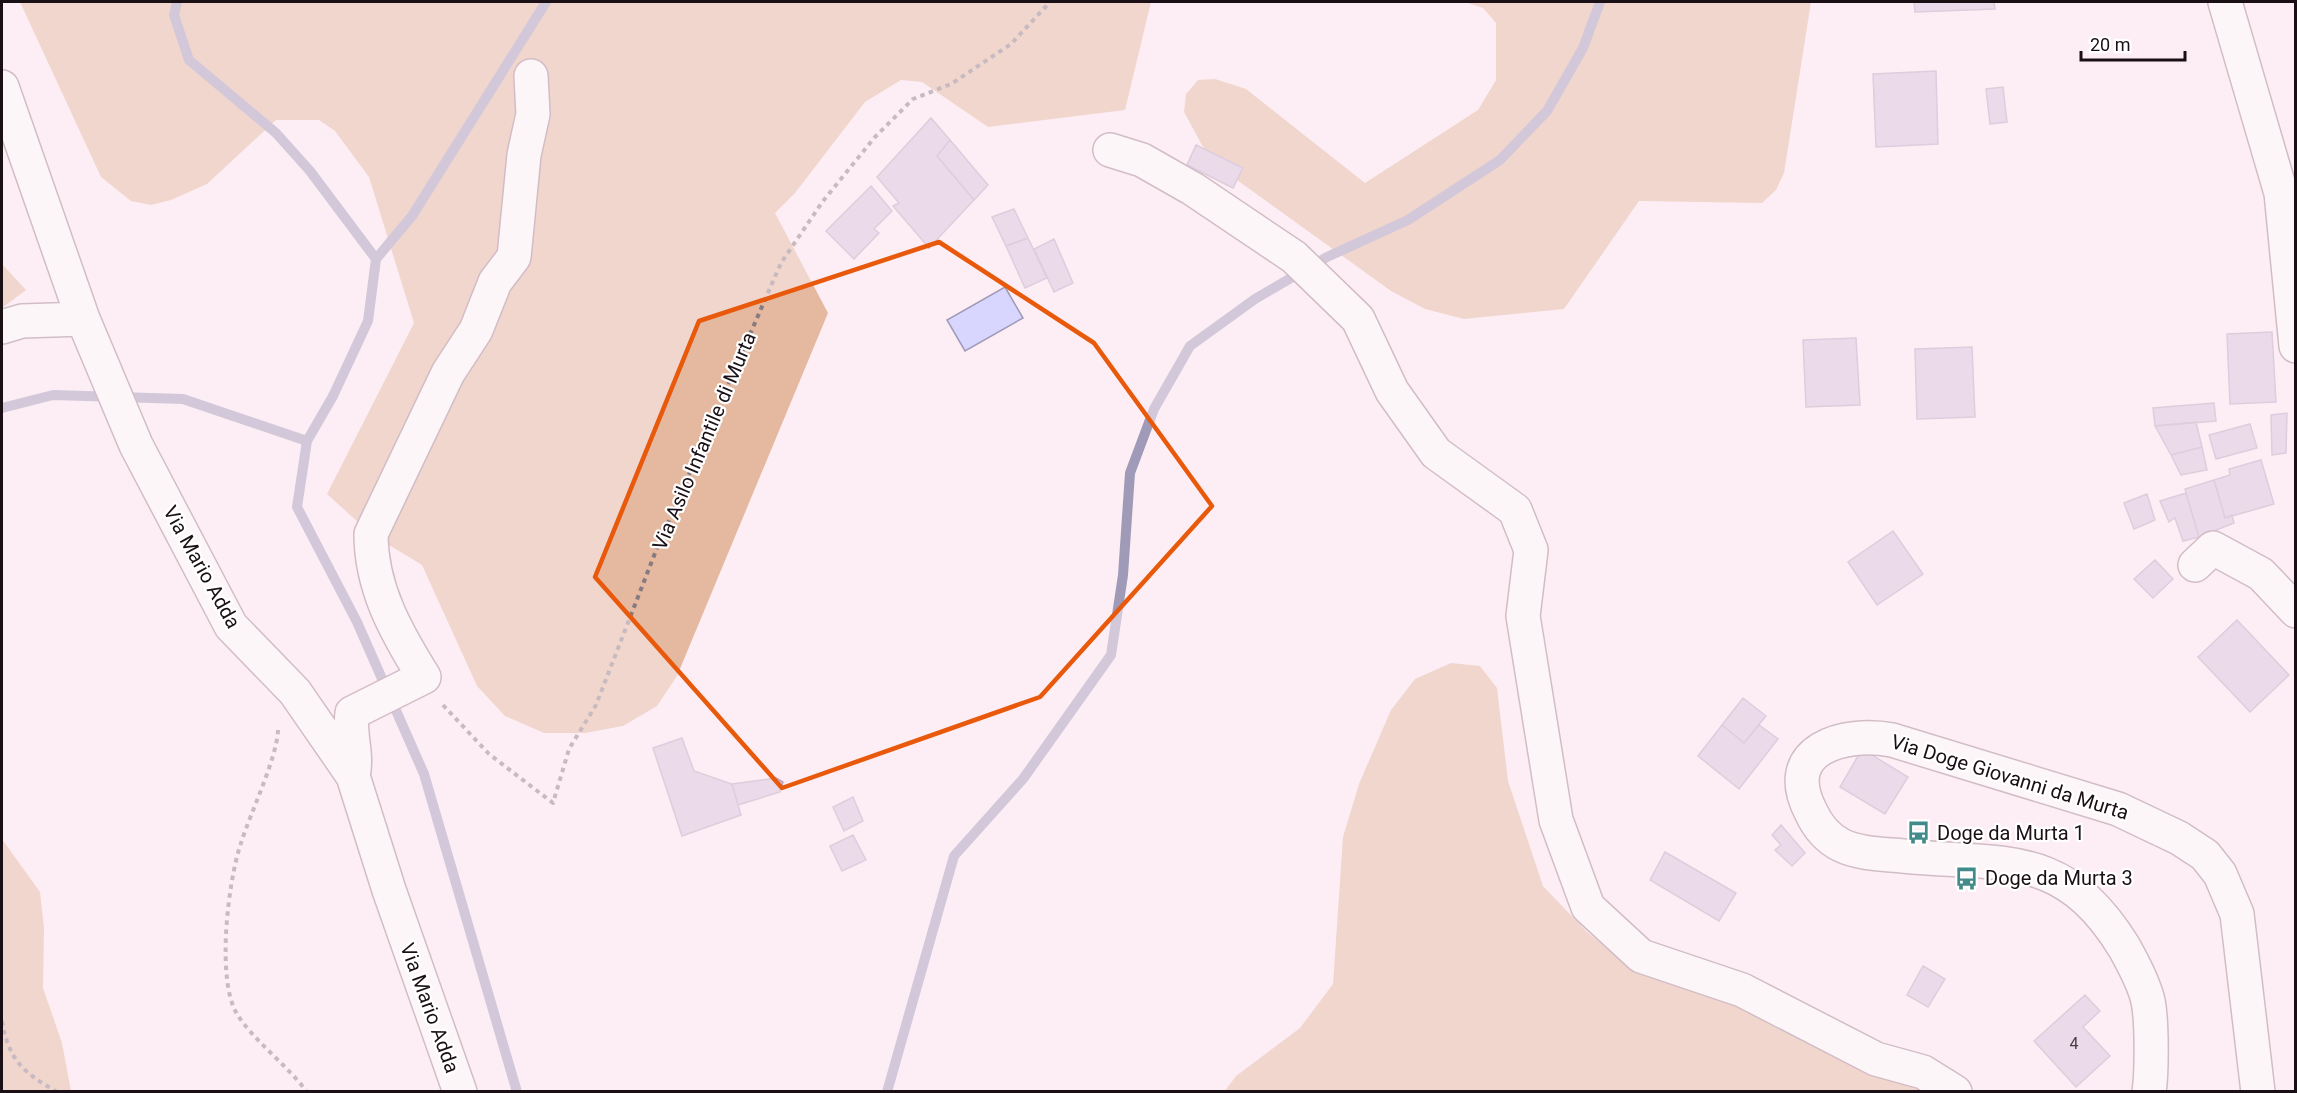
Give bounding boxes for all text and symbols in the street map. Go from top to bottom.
scale bar [2081,24,2184,62]
text: 20 m [2090,34,2130,55]
street label: Via Asilo Infantile di Murta [647,328,761,554]
street label: Via Mario Adda [158,502,246,632]
street label: Via Doge Giovanni da Murta [1888,729,2132,825]
bus stop icon: Doge da Murta 1 [1906,820,1932,846]
place label: Doge da Murta 1 [1937,821,2085,845]
bus stop icon: Doge da Murta 3 [1954,865,1980,891]
place label: Doge da Murta 3 [1985,866,2133,890]
street label: Via Mario Adda [395,940,465,1076]
house number: 4 [2070,1034,2079,1053]

